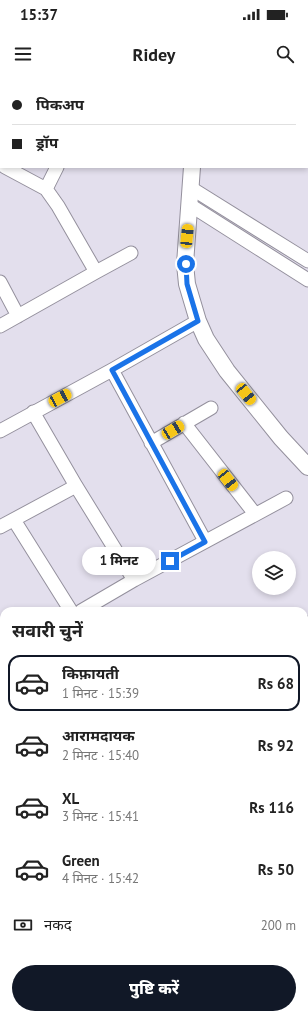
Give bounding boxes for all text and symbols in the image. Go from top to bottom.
text: 15:37 [20,5,58,24]
icon: menu [12,43,34,65]
text: Ridey [133,43,175,66]
icon: search [274,43,296,65]
text: पिकअप [36,95,84,114]
text: ड्रॉप [36,133,58,152]
car [180,223,194,249]
route start [177,255,195,273]
car [234,381,258,407]
car [47,387,73,409]
car [160,419,186,441]
car [216,467,240,493]
callout: 1 मिनट [82,547,156,575]
map controls [252,551,296,595]
button: layers [252,551,296,595]
text: 1 मिनट [100,552,138,569]
route end [161,552,179,570]
text: सवारी चुनें [12,619,83,642]
text: किफ़ायती [62,664,119,683]
icon: car [14,665,50,701]
text: Rs 68 [258,674,294,693]
text: 1 मिनट · 15:39 [62,685,139,702]
text: आरामदायक [62,726,135,745]
icon: car [14,727,50,763]
text: Rs 92 [258,736,294,755]
text: 2 मिनट · 15:40 [62,747,139,764]
icon: car [14,789,50,825]
text: XL [62,789,79,808]
text: Rs 116 [249,798,294,817]
text: 3 मिनट · 15:41 [62,808,139,825]
icon: car [14,851,50,887]
text: Green [62,851,100,870]
text: Rs 50 [258,860,294,879]
text: 4 मिनट · 15:42 [62,870,139,887]
icon: cash [12,914,34,936]
text: नकद [44,915,72,934]
text: 200 m [261,917,296,934]
button: पुष्टि करें [12,965,296,1011]

